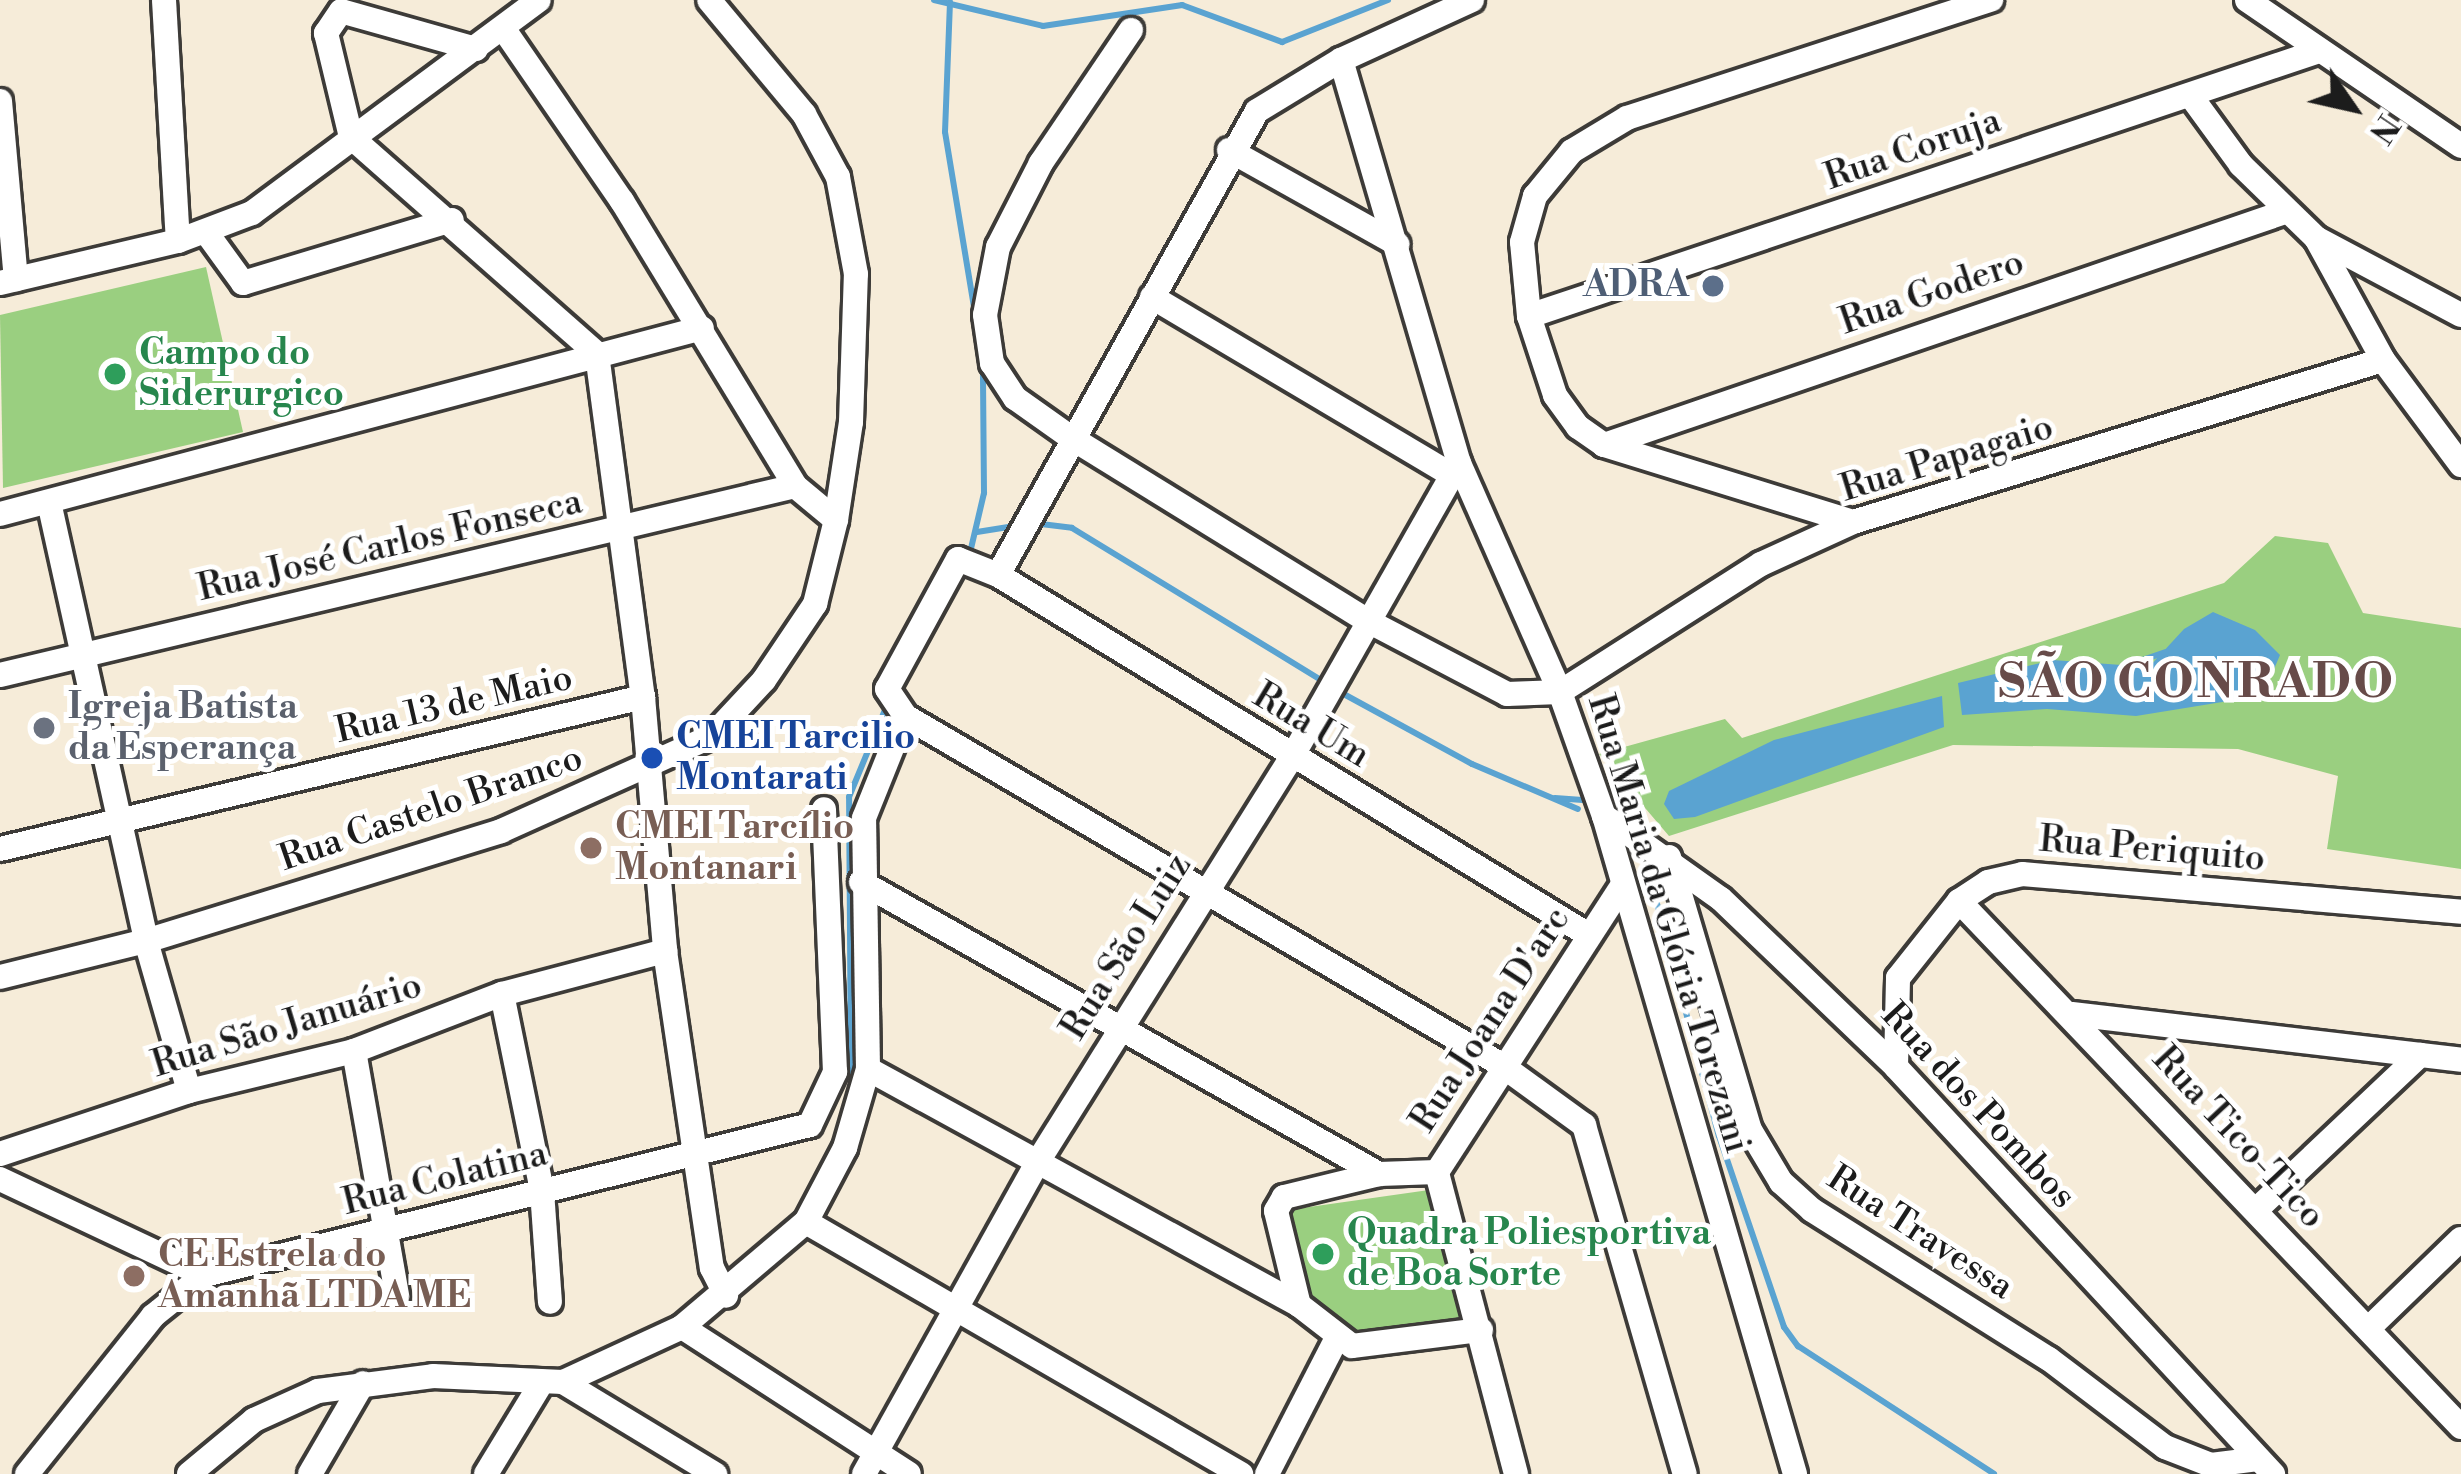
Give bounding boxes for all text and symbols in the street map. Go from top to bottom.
north arrow [2293,48,2413,168]
street label: Rua Coruja [1819,100,2007,200]
text: N [2359,106,2408,151]
street label: Rua Godero [1834,241,2030,345]
place label: ADRA [1583,264,1689,308]
marker: ADRA [1700,273,1726,299]
place label: Campo do Siderurgico [139,331,344,416]
marker: Campo do Siderurgico [102,361,128,387]
street label: Rua Papagaio [1835,406,2059,512]
street label: Rua José Carlos Fonseca [194,481,586,611]
district label: SÃO CONRADO [1998,655,2396,713]
street label: Rua 13 de Maio [331,657,577,753]
street label: Rua Um [1245,674,1377,778]
place label: Igreja Batista da Esperança [68,685,298,770]
street label: Rua Maria da Glória Torezani [1578,690,1758,1158]
marker: Igreja Batista da Esperança [31,715,57,741]
place label: CMEI Tarcilio Montarati [676,715,915,800]
street label: Rua Castelo Branco [274,737,588,881]
marker: CMEI Tarcilio Montarati [639,745,665,771]
place label: CMEI Tarcílio Montanari [615,805,854,890]
street label: Rua Periquito [2037,819,2267,881]
marker: CMEI Tarcílio Montanari [578,835,604,861]
street label: Rua São Luiz [1053,846,1201,1048]
street label: Rua Joana D'arc [1402,899,1580,1141]
street label: Rua São Januário [147,964,427,1088]
street label: Rua dos Pombos [1872,994,2084,1218]
street label: Rua Tico-Tico [2143,1038,2333,1238]
street label: Rua Colatina [338,1133,552,1225]
street label: Rua Travessa [1819,1157,2021,1309]
place label: Quadra Poliesportiva de Boa Sorte [1347,1211,1711,1296]
place label: CE Estrela do Amanhã LTDA ME [158,1233,471,1318]
marker: Quadra Poliesportiva de Boa Sorte [1310,1241,1336,1267]
marker: CE Estrela do Amanhã LTDA ME [121,1263,147,1289]

